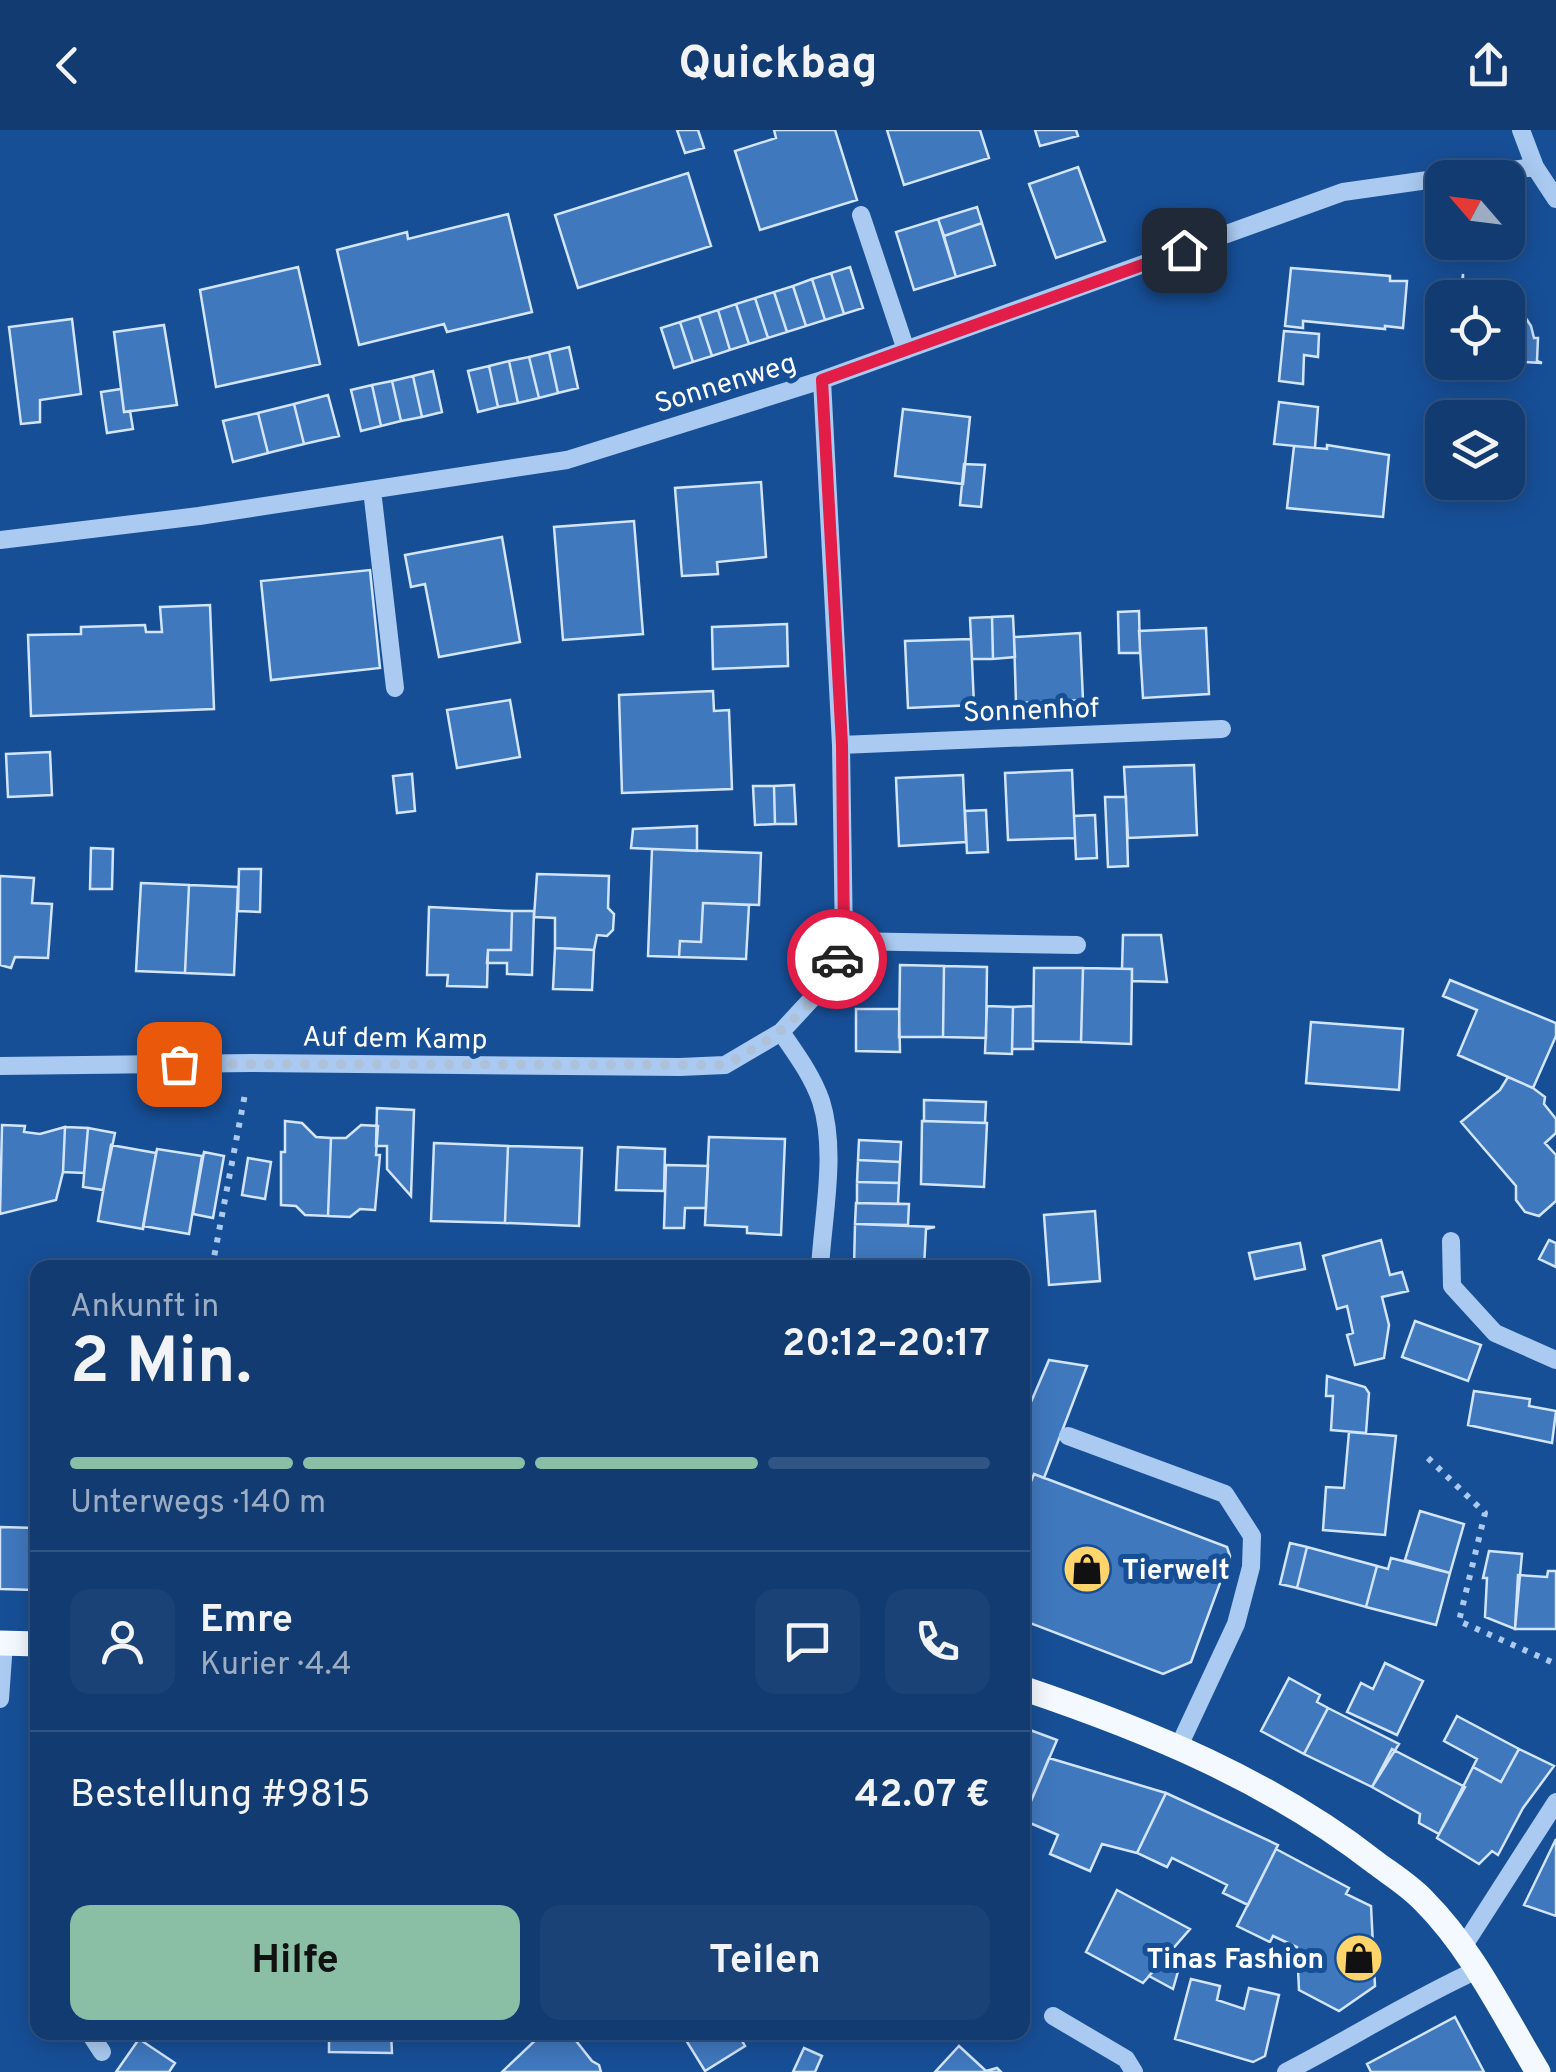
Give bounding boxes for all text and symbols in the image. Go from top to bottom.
text: Quickbag [679,37,877,94]
icon: back [40,38,95,93]
icon: share [1461,38,1516,93]
north arrow [1425,160,1525,260]
map controls [1425,160,1525,500]
pin [1142,208,1227,293]
icon: home [1157,223,1212,278]
button: locate [1425,280,1525,380]
street label: Sonnenweg [651,346,801,423]
button: layers [1425,400,1525,500]
street label: Sonnenhof [962,692,1100,732]
courier [787,909,887,1009]
icon: car [810,932,865,987]
street label: Auf dem Kamp [302,1020,488,1060]
pin [137,1022,222,1107]
icon: bag [152,1037,207,1092]
text: Ankunft in [70,1288,219,1328]
text: 20:12–20:17 [782,1321,990,1370]
text: 2 Min. [70,1324,252,1406]
text: Unterwegs · 140 m [70,1484,326,1524]
shop icon: Tierwelt [1061,1543,1113,1595]
place label: Tierwelt [1122,1554,1230,1590]
button: person [70,1589,175,1694]
button: chat [755,1589,860,1694]
button: phone [885,1589,990,1694]
text: Emre [200,1597,293,1646]
text: Kurier · 4.4 [200,1646,352,1686]
text: Bestellung #9815 [70,1772,371,1821]
text: 42.07 € [855,1772,990,1821]
button: Hilfe [70,1905,520,2020]
button: Teilen [540,1905,990,2020]
shop icon: Tinas Fashion [1333,1932,1385,1984]
place label: Tinas Fashion [1146,1943,1324,1979]

